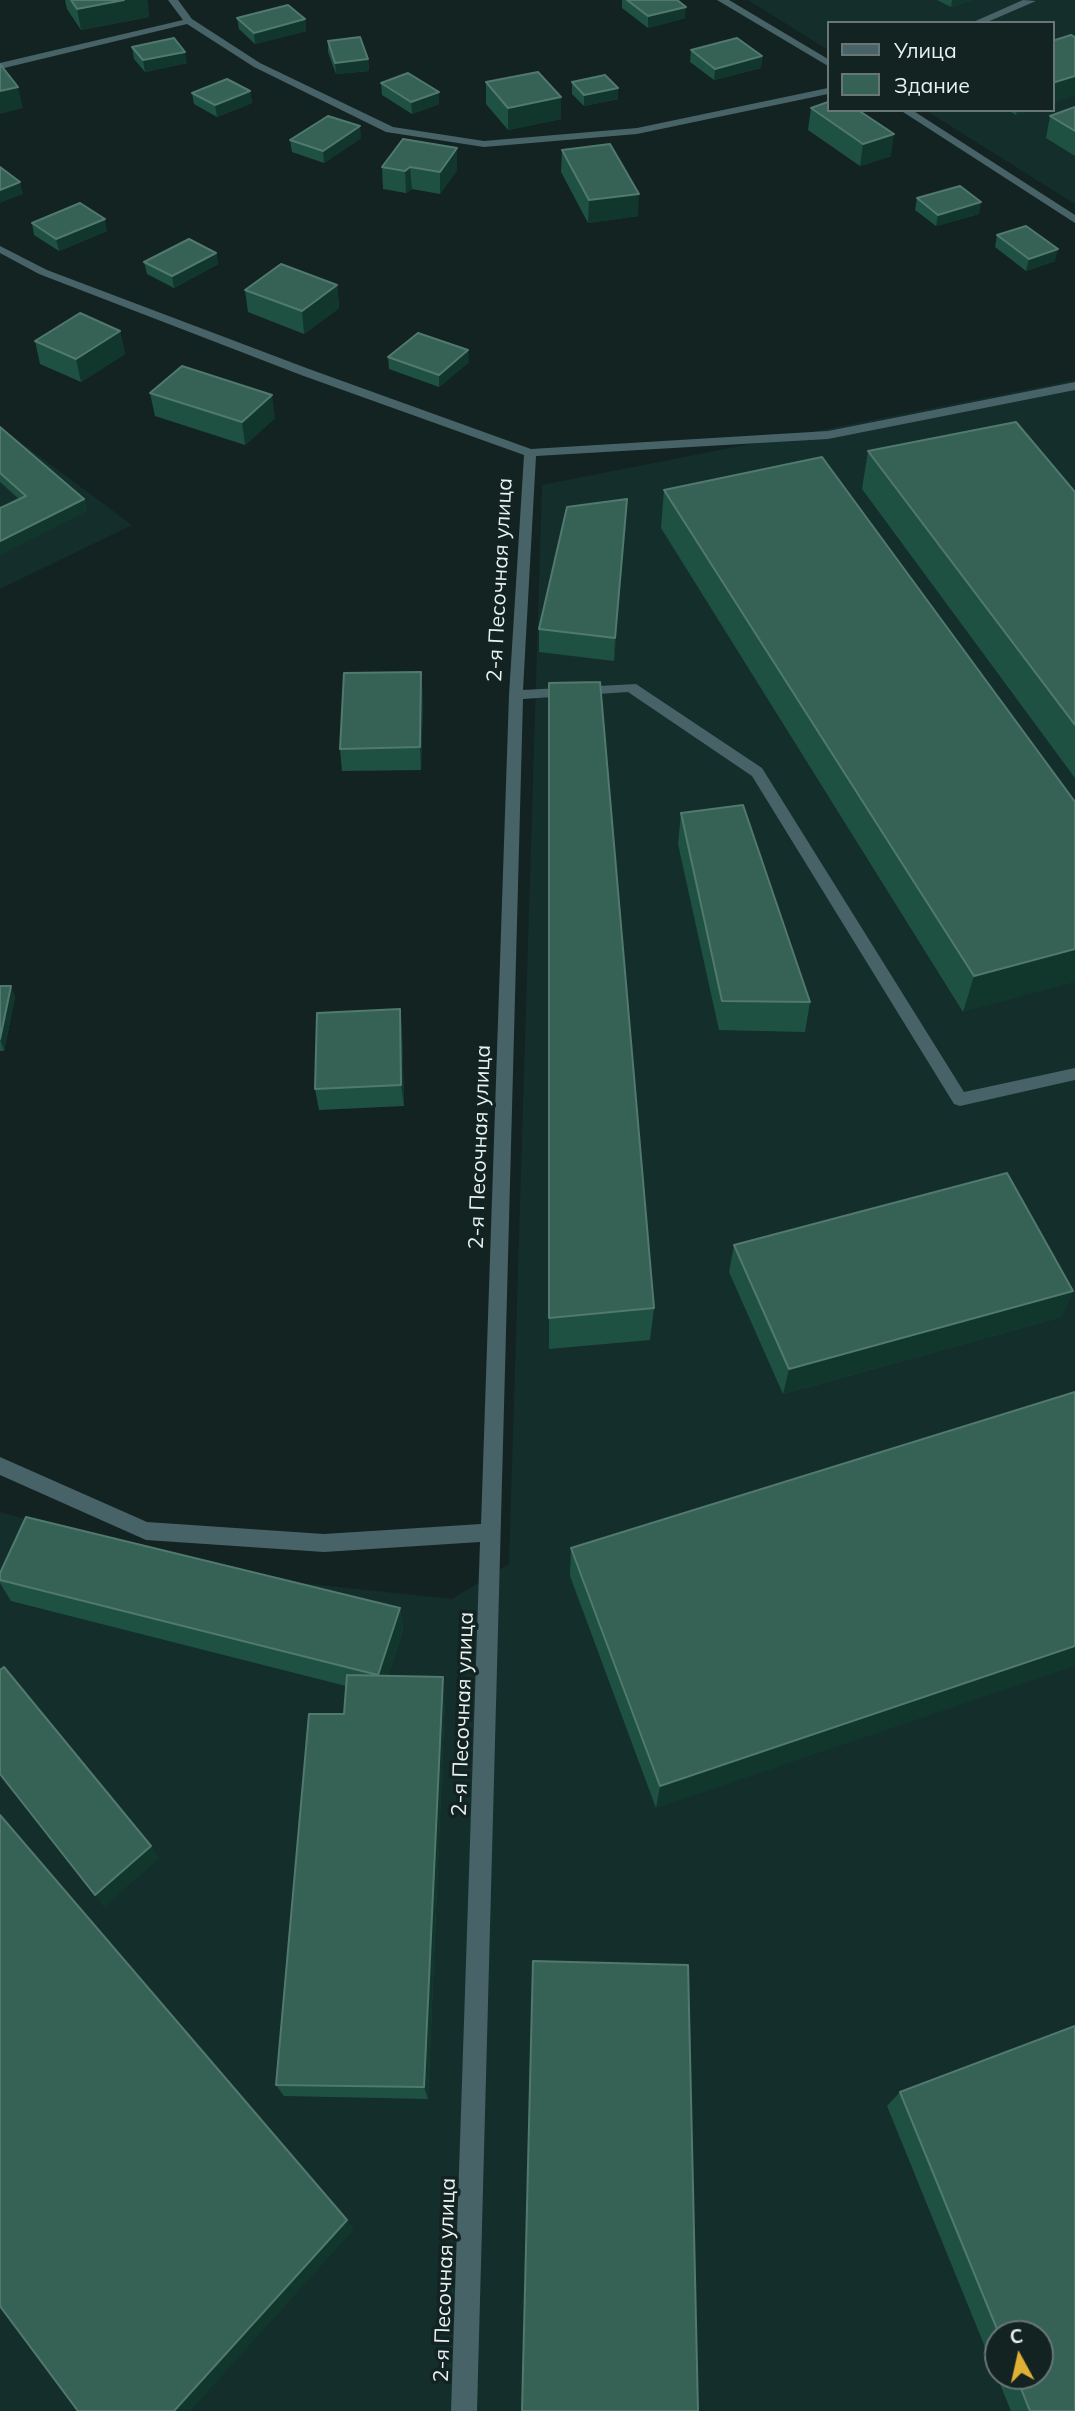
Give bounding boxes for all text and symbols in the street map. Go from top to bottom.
legend [827,21,1054,112]
text: Улица [894,37,957,63]
text: Здание [894,72,970,98]
street label: 2-я Песочная улица [482,477,518,683]
street label: 2-я Песочная улица [464,1044,496,1250]
street label: 2-я Песочная улица [447,1611,479,1817]
street label: 2-я Песочная улица [429,2177,461,2383]
north arrow [984,2320,1054,2390]
text: С [1008,2323,1024,2349]

